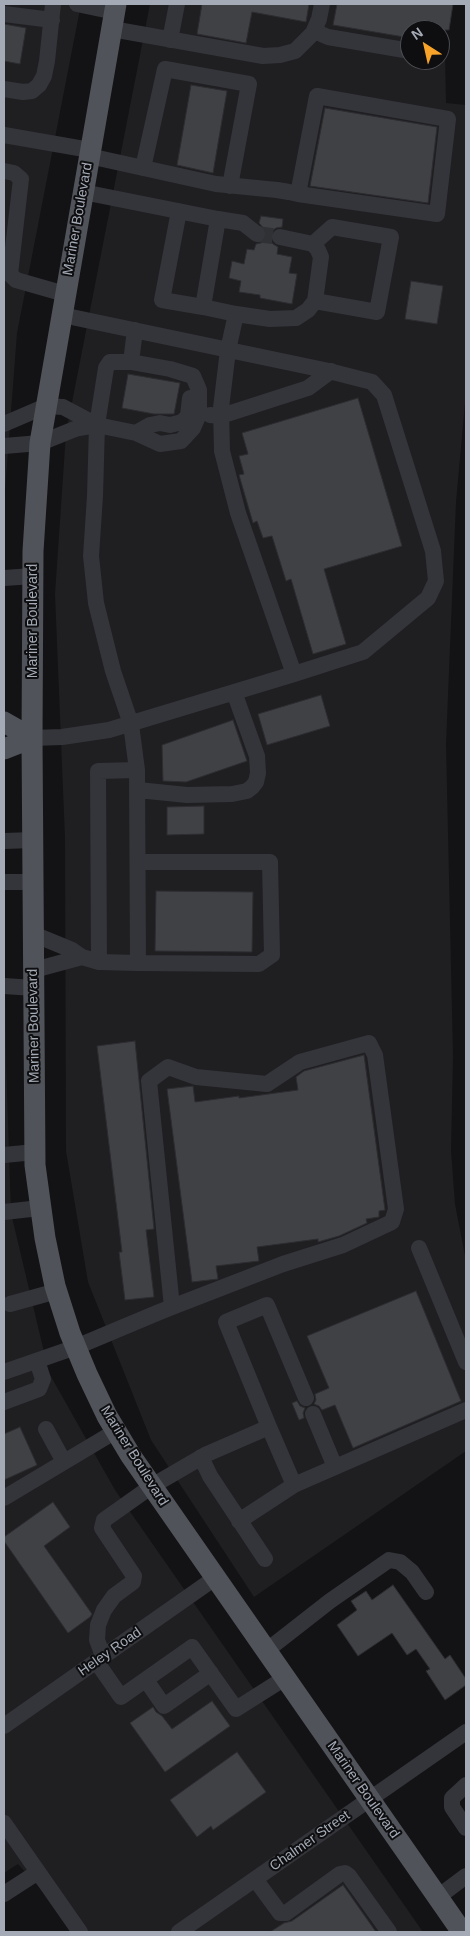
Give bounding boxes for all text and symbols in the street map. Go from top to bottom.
north arrow [400,20,450,70]
text: N [408,24,426,43]
street label: Mariner Boulevard [60,161,96,277]
street label: Mariner Boulevard [25,564,41,678]
street label: Mariner Boulevard [25,969,43,1083]
street label: Mariner Boulevard [97,1403,171,1509]
street label: Heley Road [75,1624,145,1680]
street label: Mariner Boulevard [323,1738,403,1842]
street label: Chalmer Street [267,1807,353,1875]

